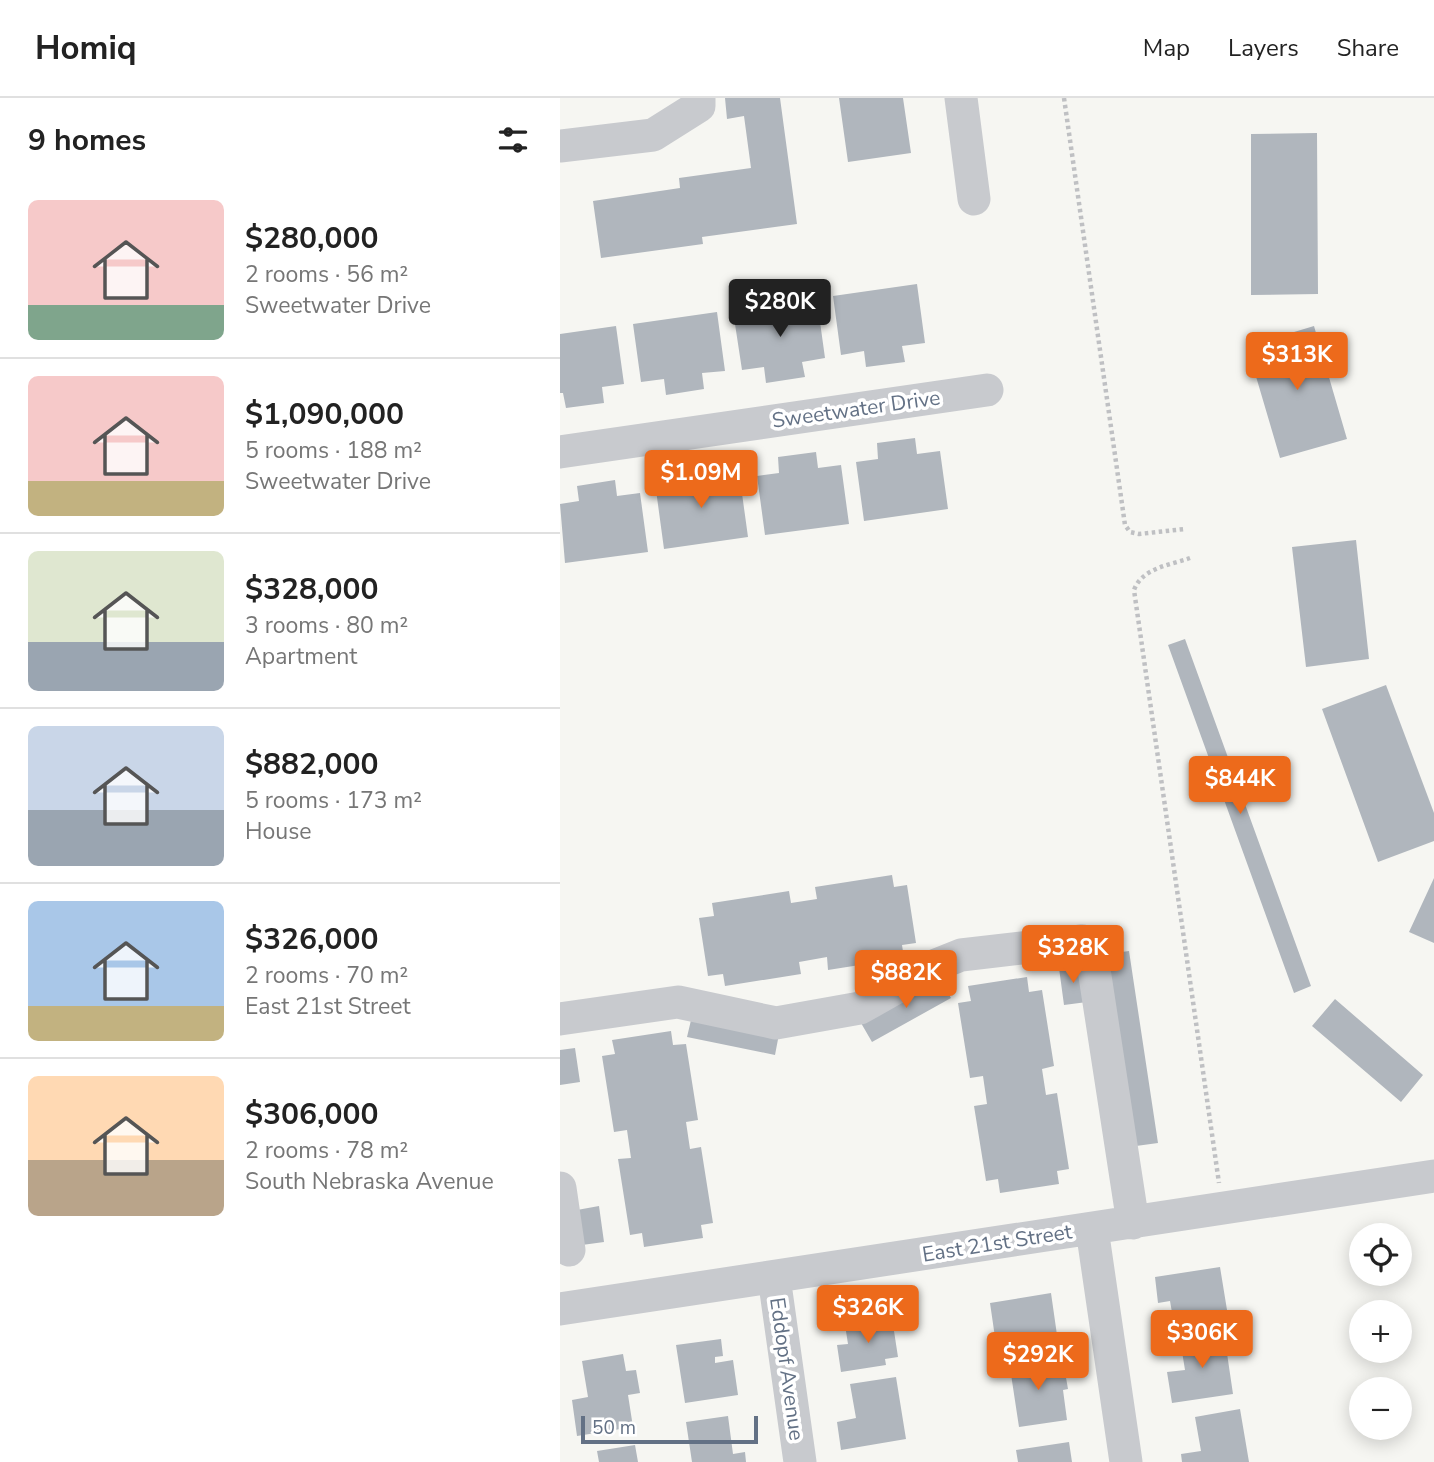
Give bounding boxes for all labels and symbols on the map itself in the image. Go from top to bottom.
pin: $280K [731,280,829,339]
pin: $313K [1248,332,1346,392]
street label: Sweetwater Drive [770,383,942,435]
pin: $1.09M [644,450,758,510]
pin: $844K [1191,756,1289,816]
pin: $328K [1024,926,1122,985]
pin: $882K [857,950,955,1010]
street label: East 21st Street [920,1217,1074,1269]
pin: $326K [819,1286,917,1345]
street label: Eddopf Avenue [763,1296,811,1442]
pin: $306K [1153,1310,1251,1370]
pin: $292K [989,1332,1087,1392]
scale bar [581,1413,758,1445]

